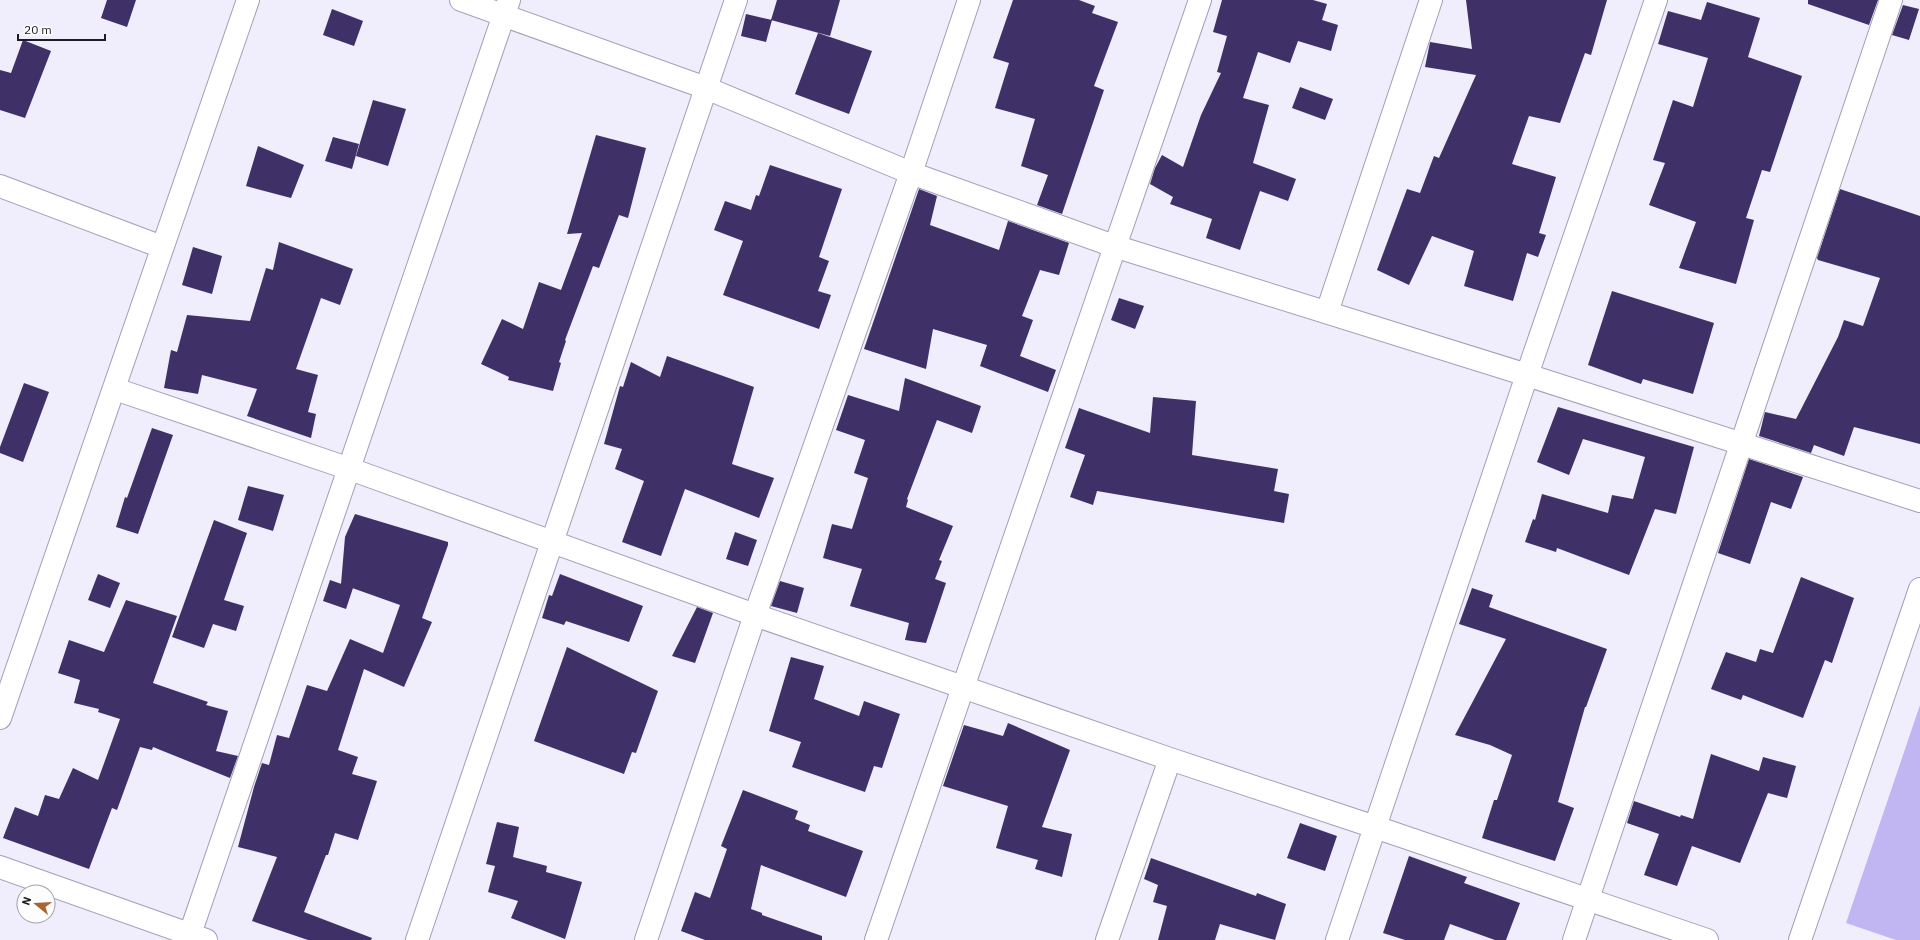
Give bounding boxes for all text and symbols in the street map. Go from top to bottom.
scale bar [18,16,105,42]
text: 20 m [24,22,52,37]
north arrow [16,884,56,924]
text: N [19,895,34,907]

